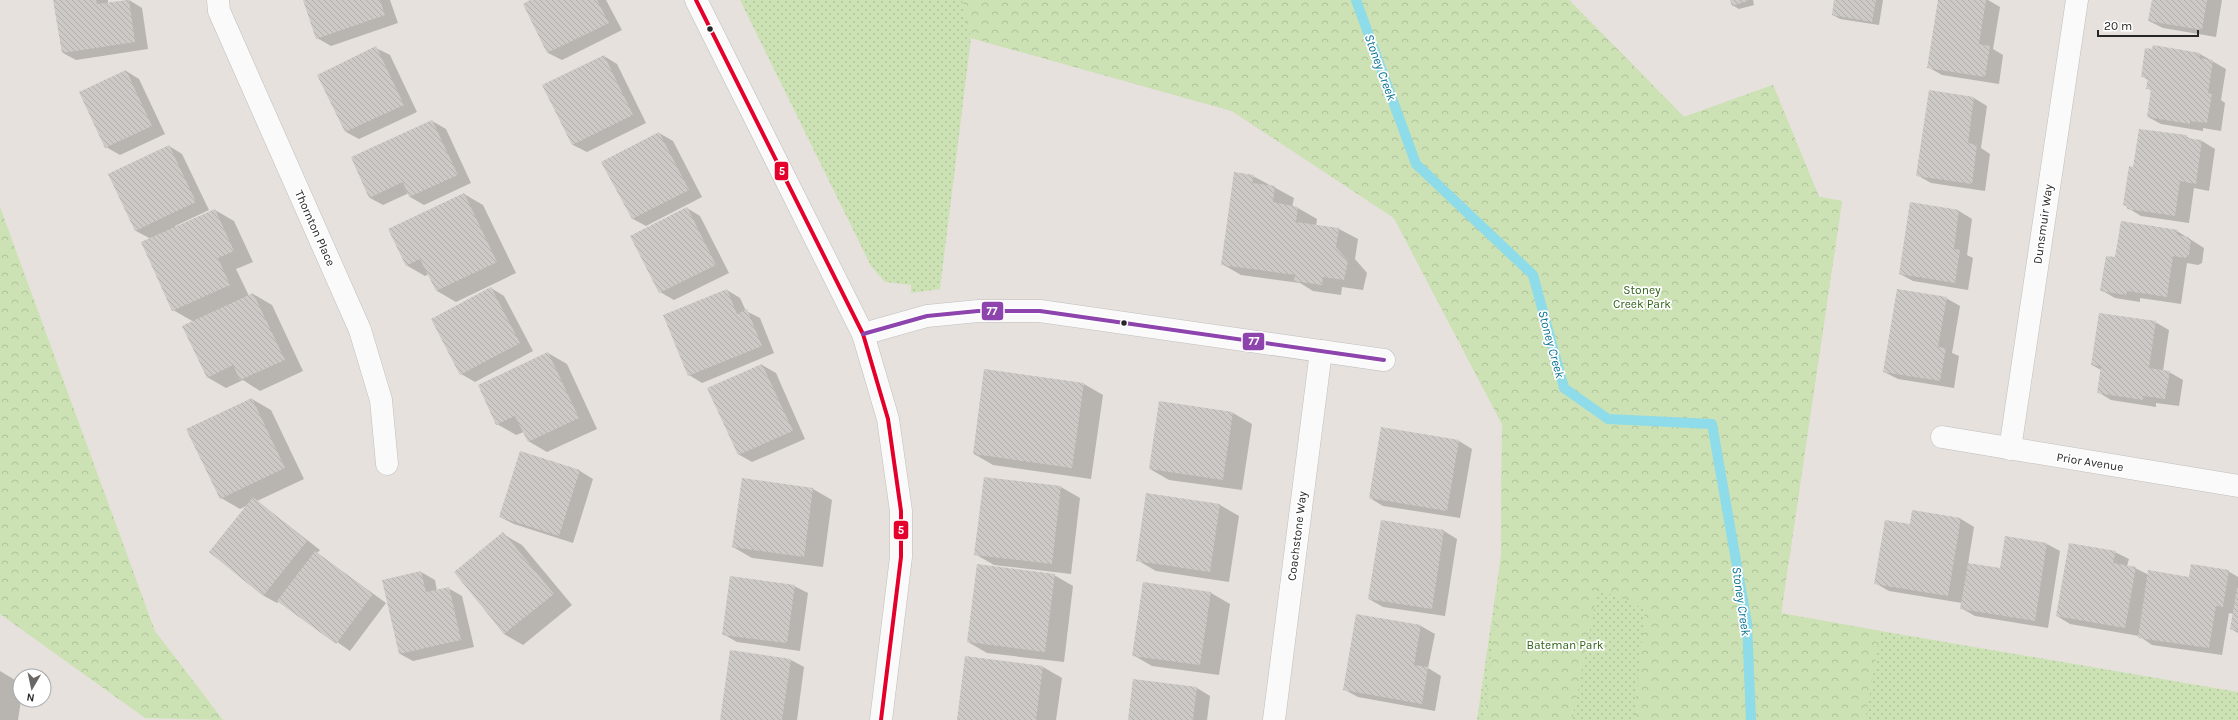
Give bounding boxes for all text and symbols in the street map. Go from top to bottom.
scale bar [2098,12,2198,38]
text: 20 m [2104,19,2132,33]
unlabelled marker [705,24,715,34]
water label: Stoney Creek [1362,32,1400,103]
line badge: 5 [774,161,789,181]
text: 5 [779,165,785,178]
street label: Dunsmuir Way [2030,183,2056,265]
street label: Thornton Place [292,188,338,268]
park label: Stoney Creek Park [1613,283,1671,311]
line badge: 77 [981,301,1004,321]
text: 77 [987,305,998,318]
water label: Stoney Creek [1535,309,1568,380]
unlabelled marker [1119,318,1129,328]
line badge: 77 [1242,332,1265,351]
text: 77 [1249,335,1260,348]
street label: Prior Avenue [2055,450,2125,474]
street label: Coachstone Way [1285,490,1309,582]
line badge: 5 [893,520,909,540]
text: 5 [898,524,904,537]
water label: Stoney Creek [1729,566,1754,637]
park label: Bateman Park [1526,638,1604,652]
north arrow [12,668,52,708]
text: N [26,690,35,704]

